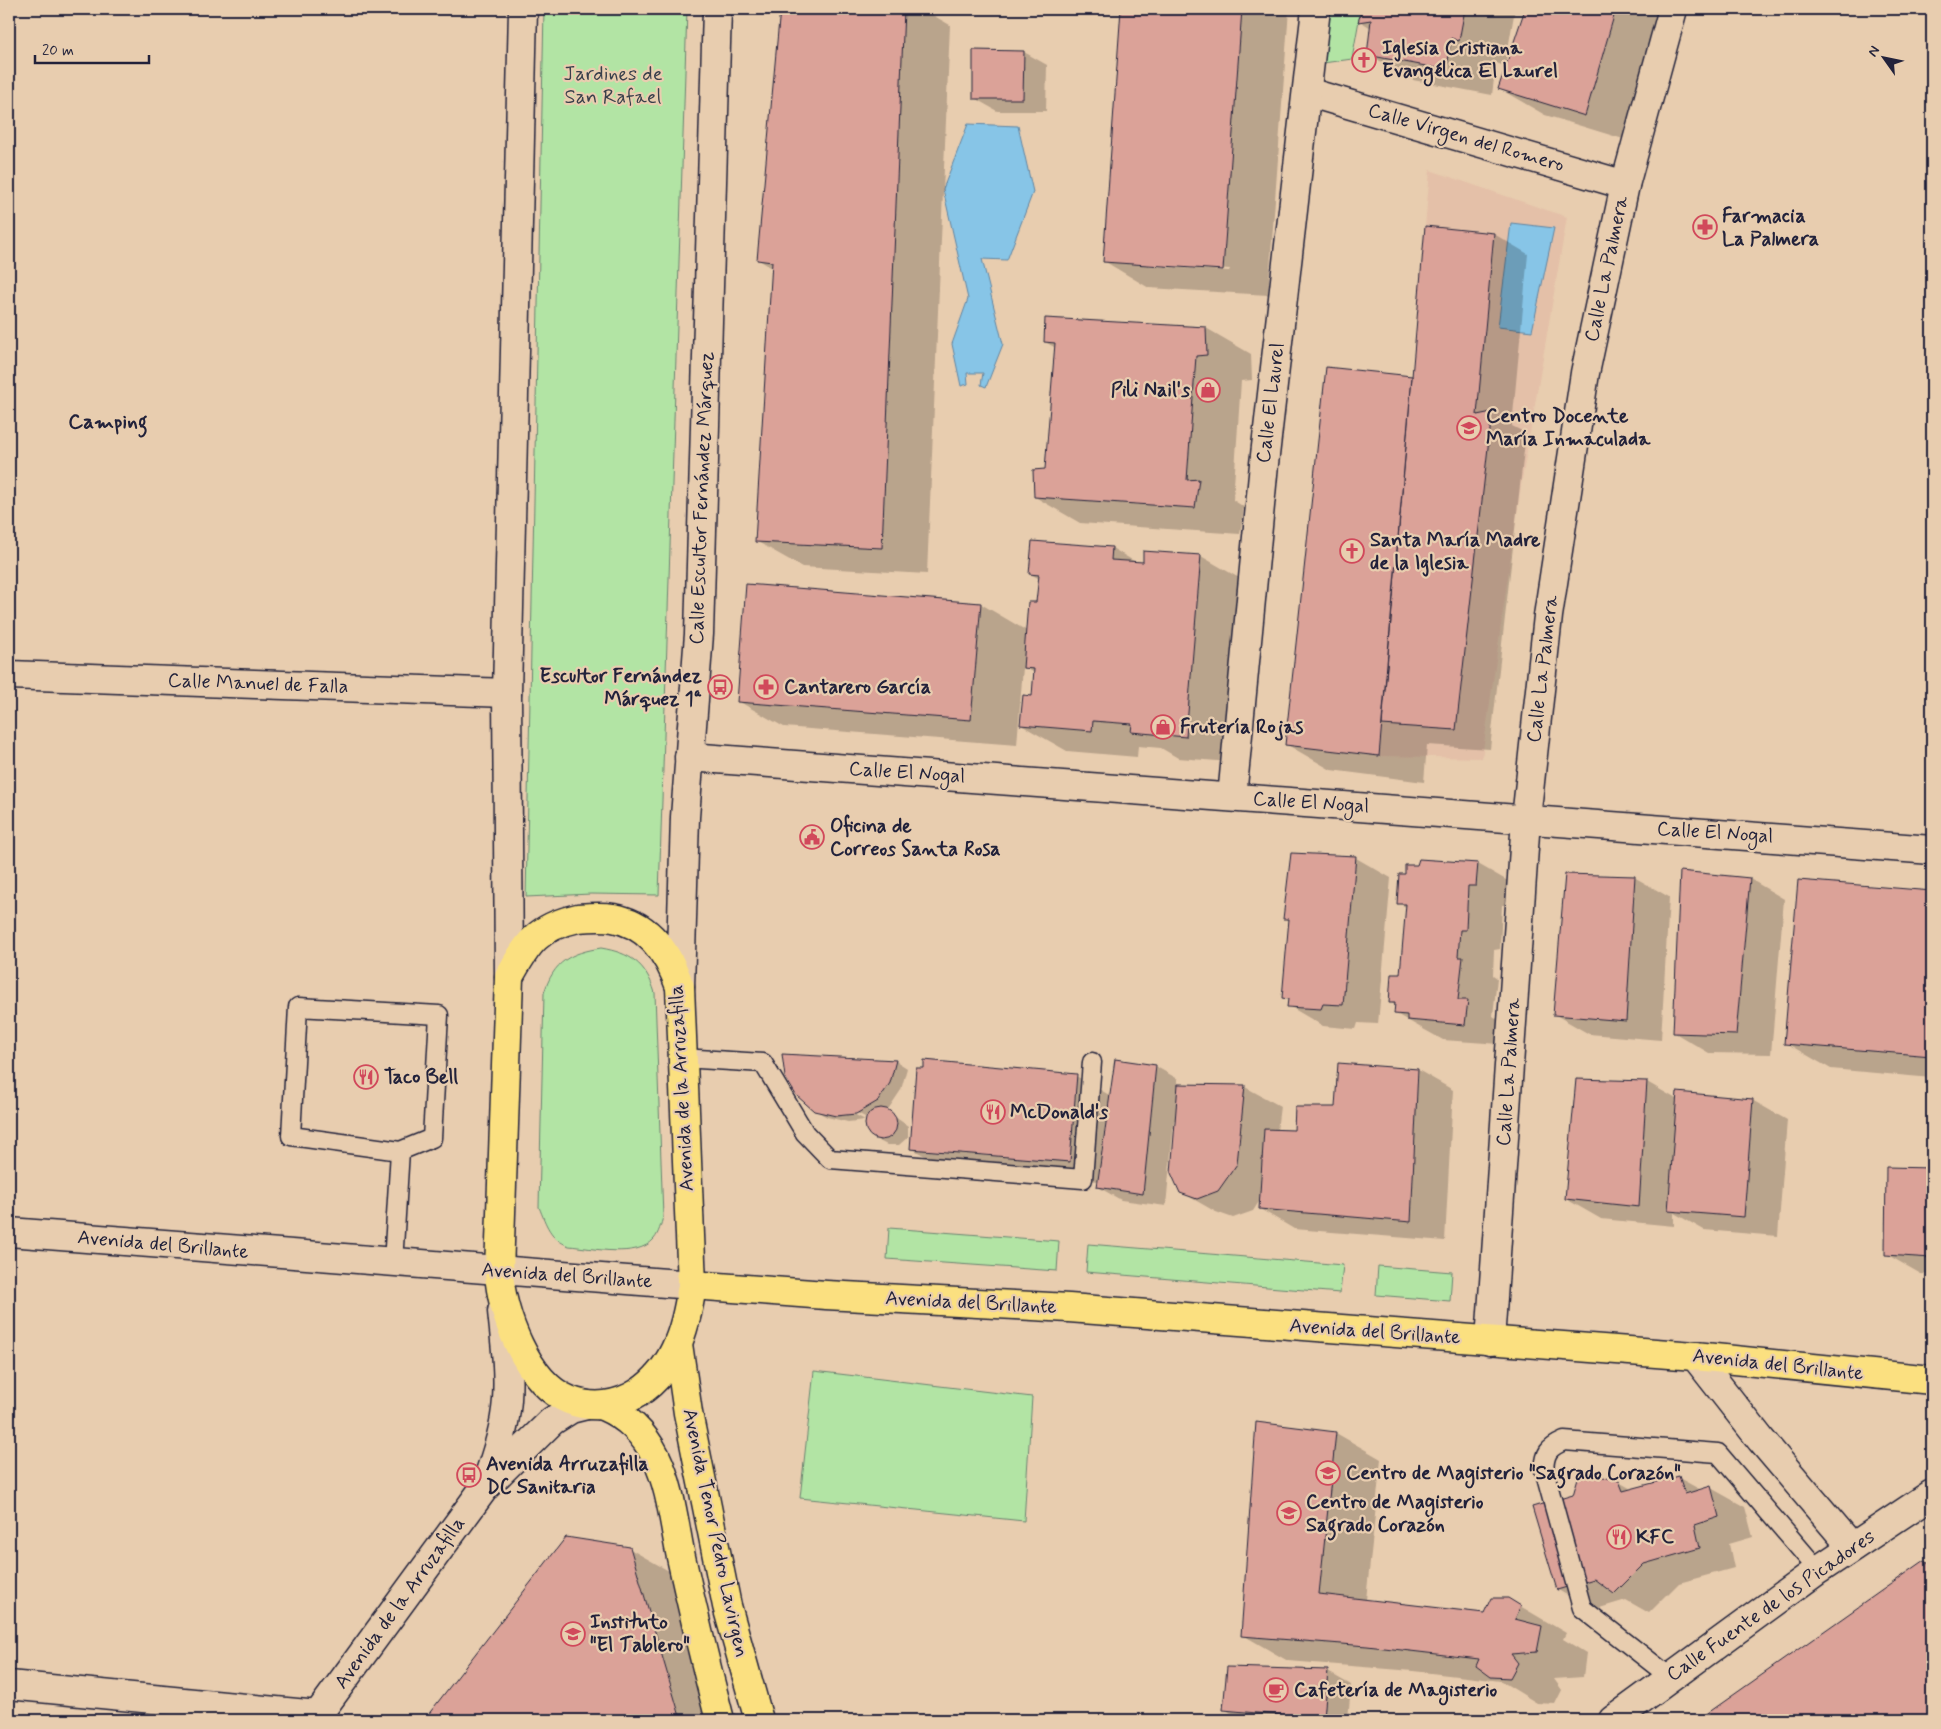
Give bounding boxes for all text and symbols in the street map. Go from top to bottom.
scale bar [35,32,149,64]
north arrow [1858,32,1908,82]
place label: Iglesia Cristiana Evangélica El Laurel [1382,35,1558,87]
text: 20 m [42,41,74,61]
text: N [1864,43,1884,60]
church icon: Iglesia Cristiana Evangélica El Laurel [1351,47,1377,73]
park label: Jardines de San Rafael [564,61,663,111]
street label: Calle Virgen del Romero [1364,97,1567,180]
street label: Calle La Palmera [1578,193,1636,344]
place label: Farmacia La Palmera [1722,203,1819,253]
pharmacy icon: Farmacia La Palmera [1692,214,1718,240]
street label: Calle El Laurel [1250,341,1292,465]
street label: Calle Escultor Fernández Márquez [683,351,721,645]
place label: Pili Nail's [1111,377,1190,404]
shop icon: Pili Nail's [1195,377,1221,403]
place label: Centro Docente María Inmaculada [1486,403,1651,453]
district label: Camping [68,408,148,438]
school or university icon: Centro Docente María Inmaculada [1456,415,1482,441]
place label: Santa María Madre de la Iglesia [1370,527,1541,577]
church icon: Santa María Madre de la Iglesia [1339,538,1365,564]
street label: Calle La Palmera [1521,593,1566,744]
place label: Escultor Fernández Márquez 1ª [540,663,702,713]
street label: Calle Manuel de Falla [167,667,349,701]
bus stop icon: Escultor Fernández Márquez 1ª [707,674,733,700]
pharmacy icon: Cantarero García [753,674,779,700]
place label: Cantarero García [784,674,931,701]
shop icon: Frutería Rojas [1150,714,1176,740]
place label: Frutería Rojas [1180,714,1304,741]
street label: Calle El Nogal [848,755,966,792]
street label: Calle El Nogal [1252,785,1370,822]
place label: Oficina de Correos Santa Rosa [830,813,1001,863]
street label: Calle El Nogal [1656,815,1774,852]
public building icon: Oficina de Correos Santa Rosa [799,824,825,850]
street label: Avenida de la Arruzafilla [663,984,701,1192]
street label: Calle La Palmera [1490,996,1528,1147]
restaurant icon: Taco Bell [353,1064,379,1090]
place label: Taco Bell [384,1064,458,1091]
restaurant icon: McDonald's [980,1099,1006,1125]
place label: McDonald's [1010,1099,1108,1126]
street label: Avenida del Brillante [76,1224,250,1266]
street label: Avenida del Brillante [480,1257,654,1295]
street label: Avenida del Brillante [885,1285,1057,1321]
street label: Avenida del Brillante [1288,1313,1462,1351]
street label: Avenida del Brillante [1691,1343,1865,1387]
street label: Avenida Tenor Pedro Lavirgen [675,1406,755,1660]
place label: Avenida Arruzafilla DC Sanitaria [486,1451,649,1501]
school or university icon: Centro de Magisterio "Sagrado Corazón" [1315,1460,1341,1486]
place label: Centro de Magisterio "Sagrado Corazón" [1346,1460,1681,1489]
bus stop icon: Avenida Arruzafilla DC Sanitaria [456,1462,482,1488]
place label: Centro de Magisterio Sagrado Corazón [1306,1489,1484,1541]
school or university icon: Centro de Magisterio Sagrado Corazón [1276,1500,1302,1526]
street label: Avenida de la Arruzafilla [328,1511,472,1695]
restaurant icon: KFC [1606,1524,1632,1550]
place label: KFC [1636,1524,1674,1551]
street label: Calle Fuente de los Picadores [1661,1524,1881,1688]
place label: Instituto "El Tablero" [590,1609,690,1659]
school or university icon: Instituto "El Tablero" [560,1621,586,1647]
cafe icon: Cafetería de Magisterio [1263,1677,1289,1703]
place label: Cafetería de Magisterio [1294,1677,1498,1706]

